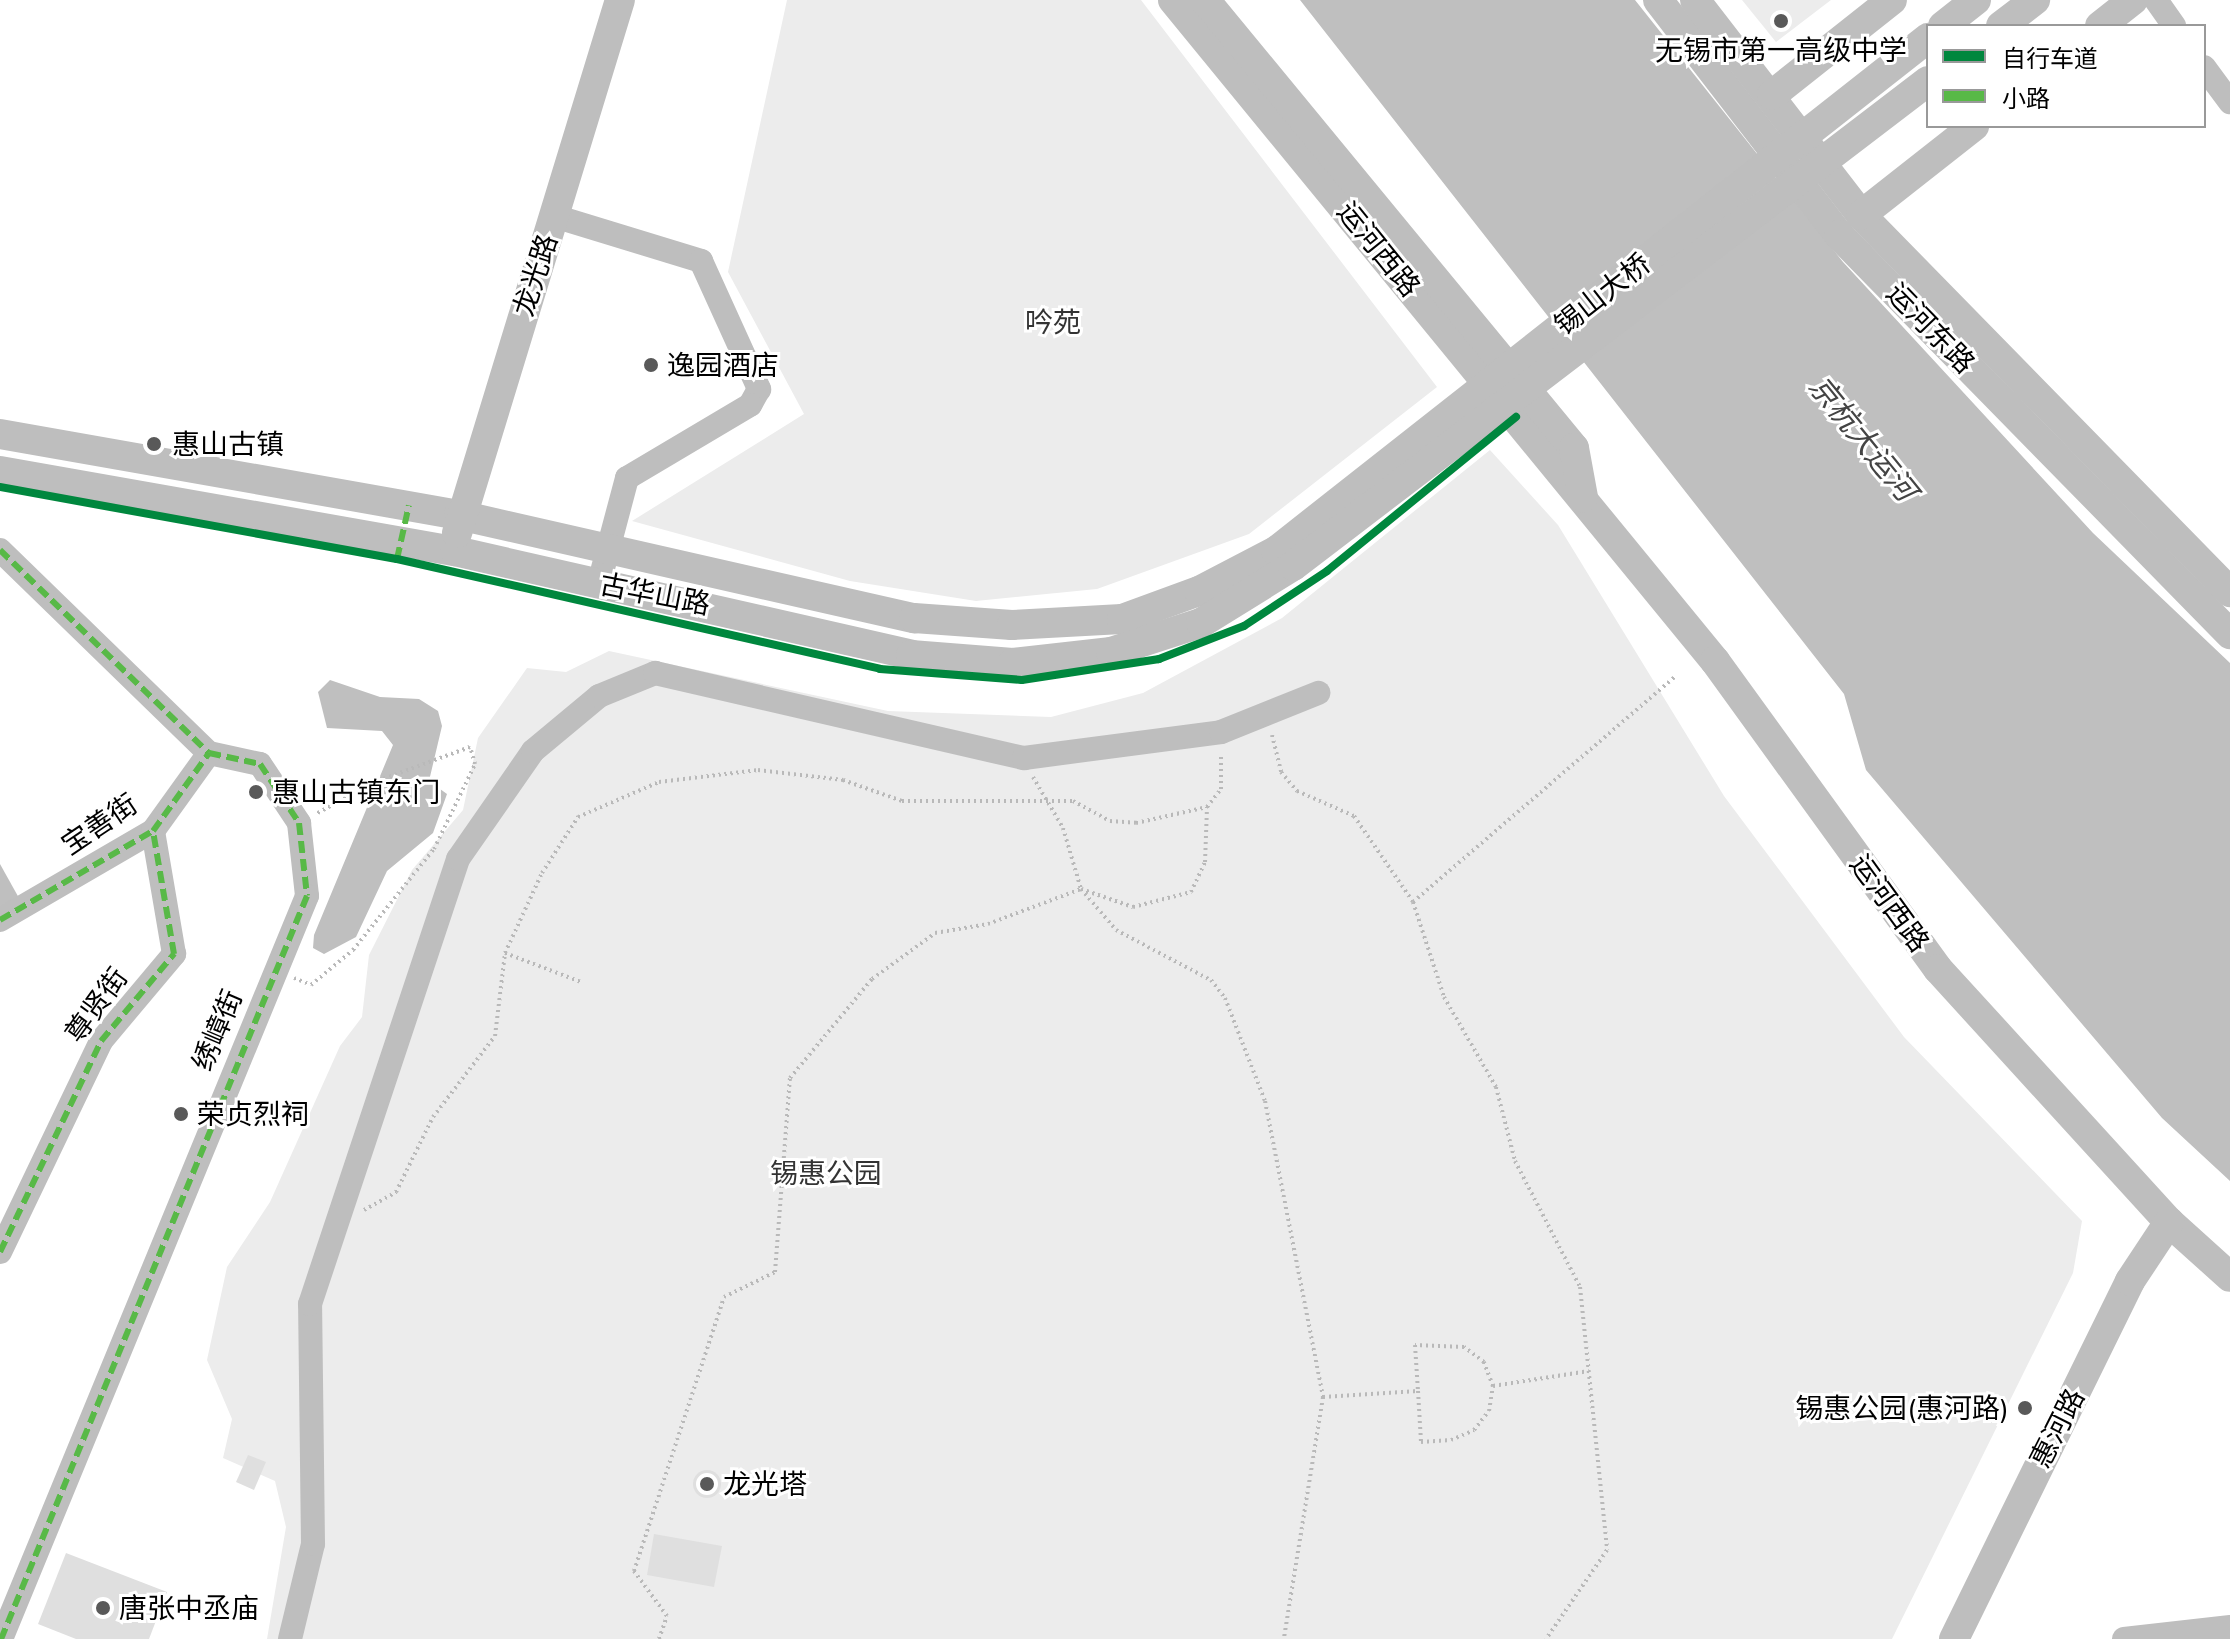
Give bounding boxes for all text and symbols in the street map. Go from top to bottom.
marker: 无锡市第一高级中学 [1772,12,1790,30]
legend [1926,24,2206,128]
place label: 无锡市第一高级中学 [1655,33,1907,67]
text: 自行车道 [2002,43,2098,73]
text: 小路 [2002,83,2050,113]
street label: 运河西路 [1331,195,1427,303]
street label: 龙光路 [506,230,564,320]
street label: 锡山大桥 [1548,246,1656,342]
street label: 运河东路 [1880,276,1982,380]
park label: 吟苑 [1025,305,1081,339]
place label: 逸园酒店 [667,348,779,382]
marker: 逸园酒店 [642,356,660,374]
water label: 京杭大运河 [1802,368,1924,508]
place label: 惠山古镇 [172,427,284,461]
marker: 惠山古镇 [143,433,165,455]
street label: 古华山路 [597,567,713,621]
place label: 惠山古镇东门 [272,775,440,809]
marker: 惠山古镇东门 [247,783,265,801]
street label: 宝善街 [55,787,143,861]
street label: 运河西路 [1843,848,1937,958]
street label: 尊贤街 [58,961,134,1049]
street label: 绣嶂街 [185,985,249,1075]
place label: 荣贞烈祠 [197,1097,309,1131]
marker: 荣贞烈祠 [172,1105,190,1123]
park label: 锡惠公园 [770,1156,882,1190]
street label: 惠河路 [2023,1383,2091,1473]
place label: 锡惠公园(惠河路) [1795,1391,2009,1425]
marker: 锡惠公园(惠河路) [2016,1399,2034,1417]
place label: 龙光塔 [723,1467,807,1501]
marker: 龙光塔 [698,1475,716,1493]
place label: 唐张中丞庙 [119,1591,259,1625]
marker: 唐张中丞庙 [94,1599,112,1617]

